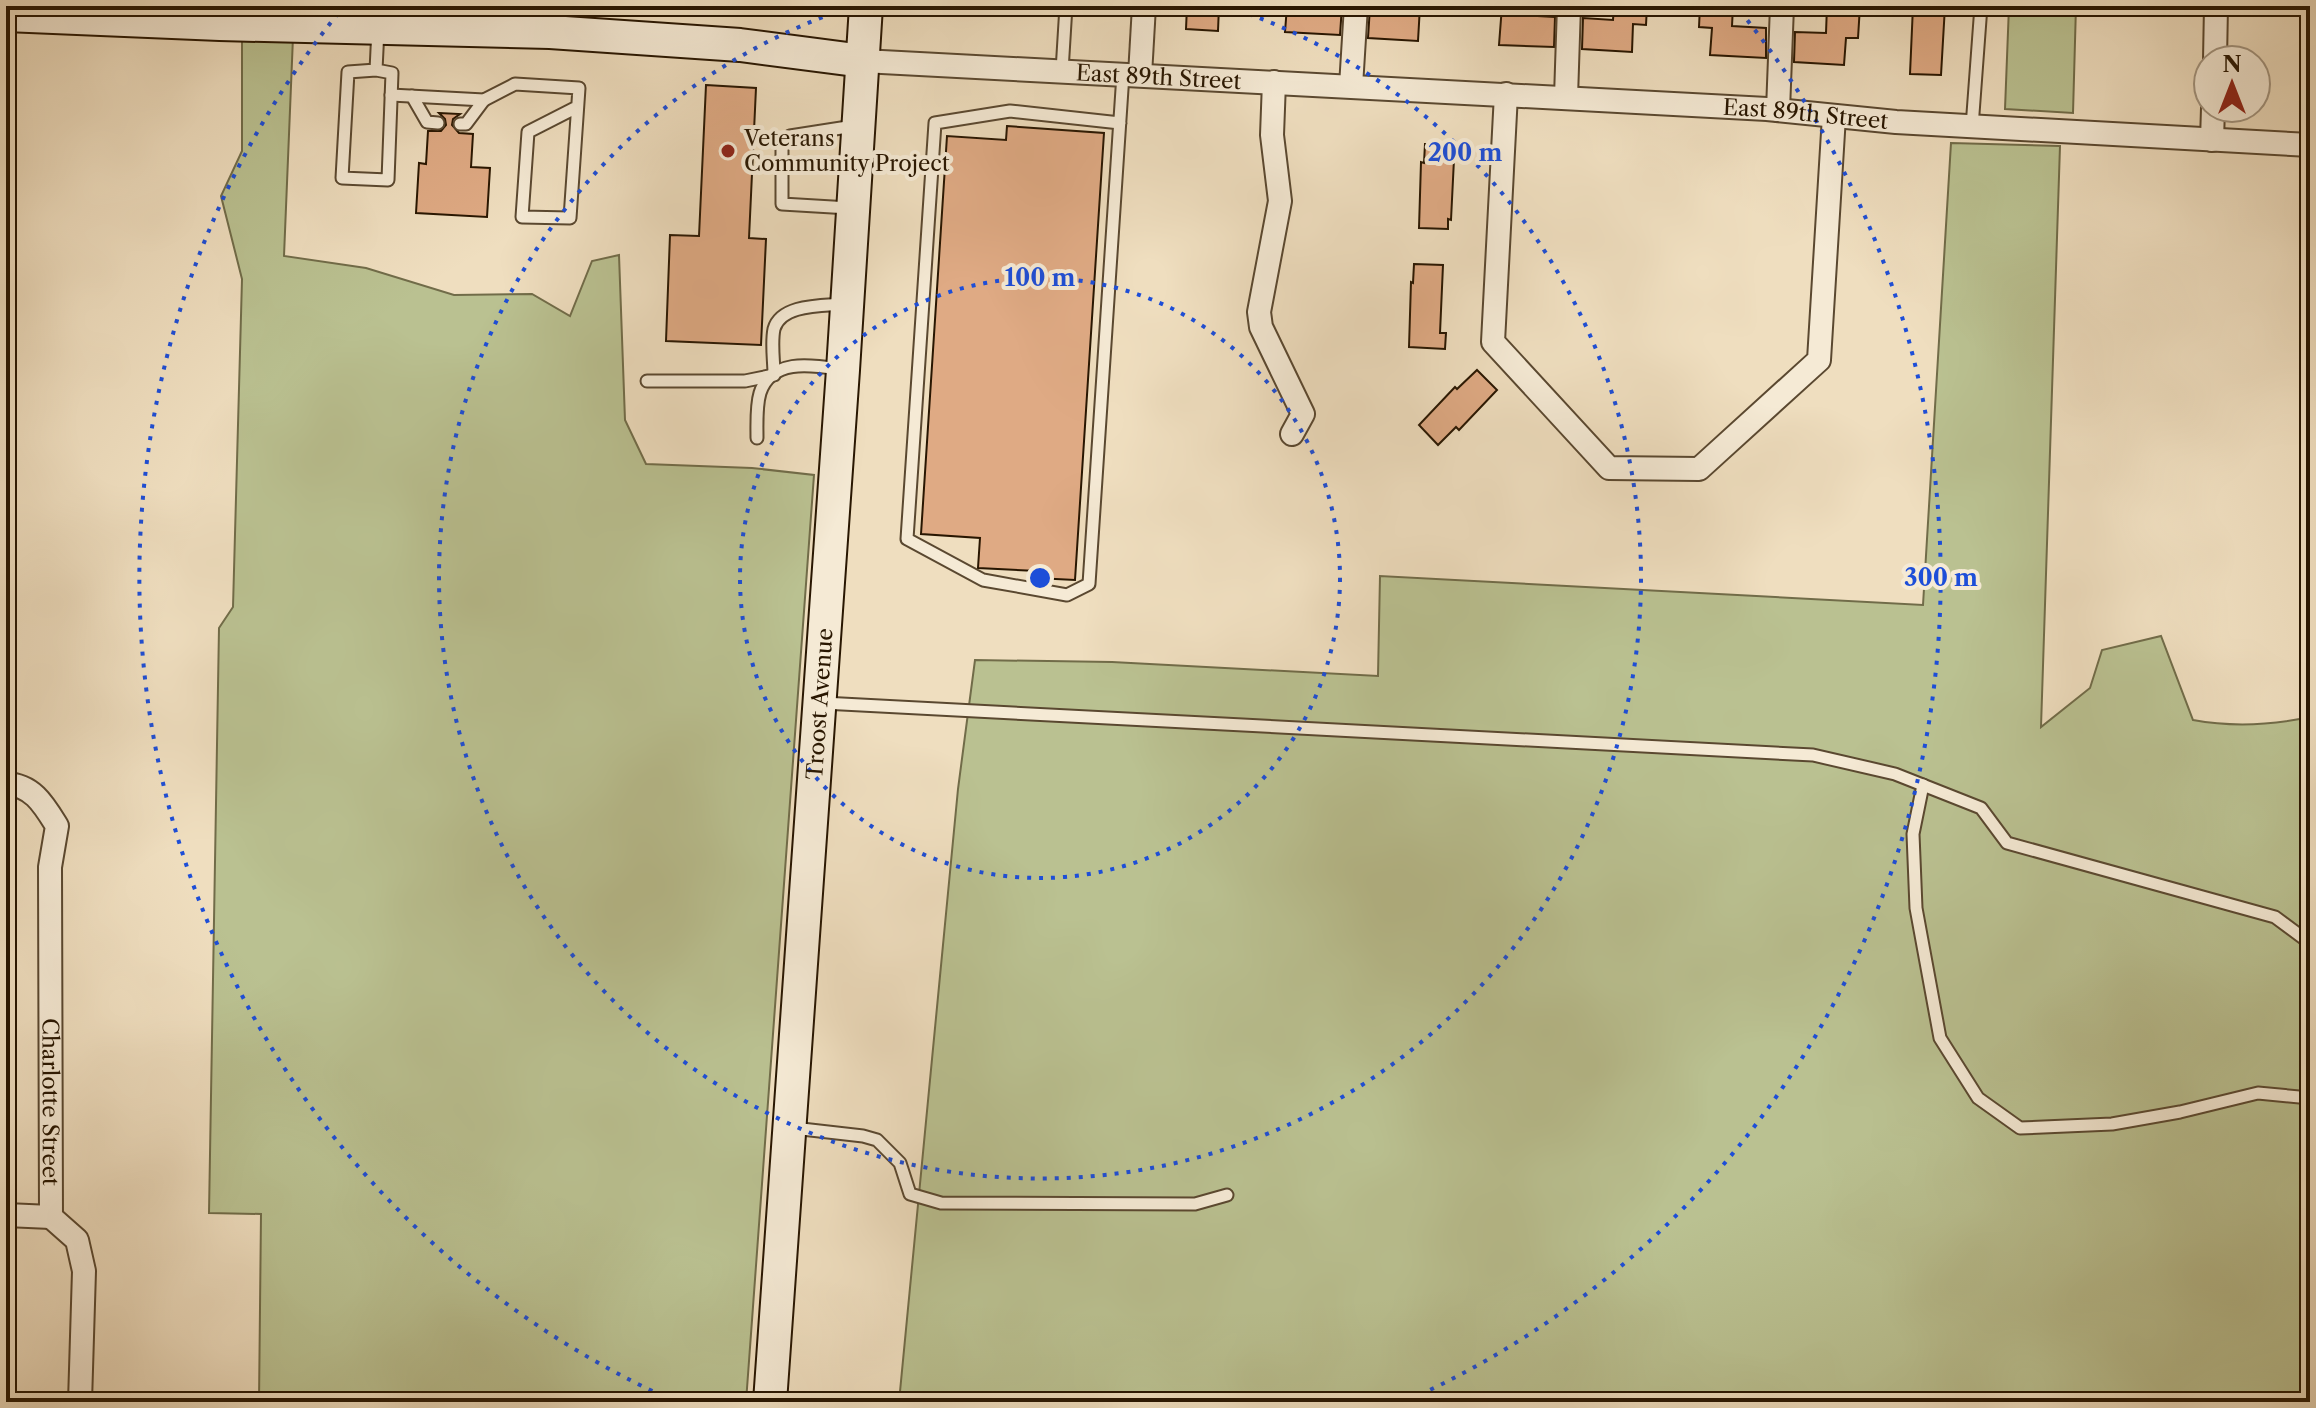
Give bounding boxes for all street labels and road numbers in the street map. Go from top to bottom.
street label: East 89th Street [1075,59,1242,95]
street label: East 89th Street [1722,93,1890,135]
street label: Troost Avenue [801,627,838,780]
street label: Charlotte Street [37,1018,64,1186]

